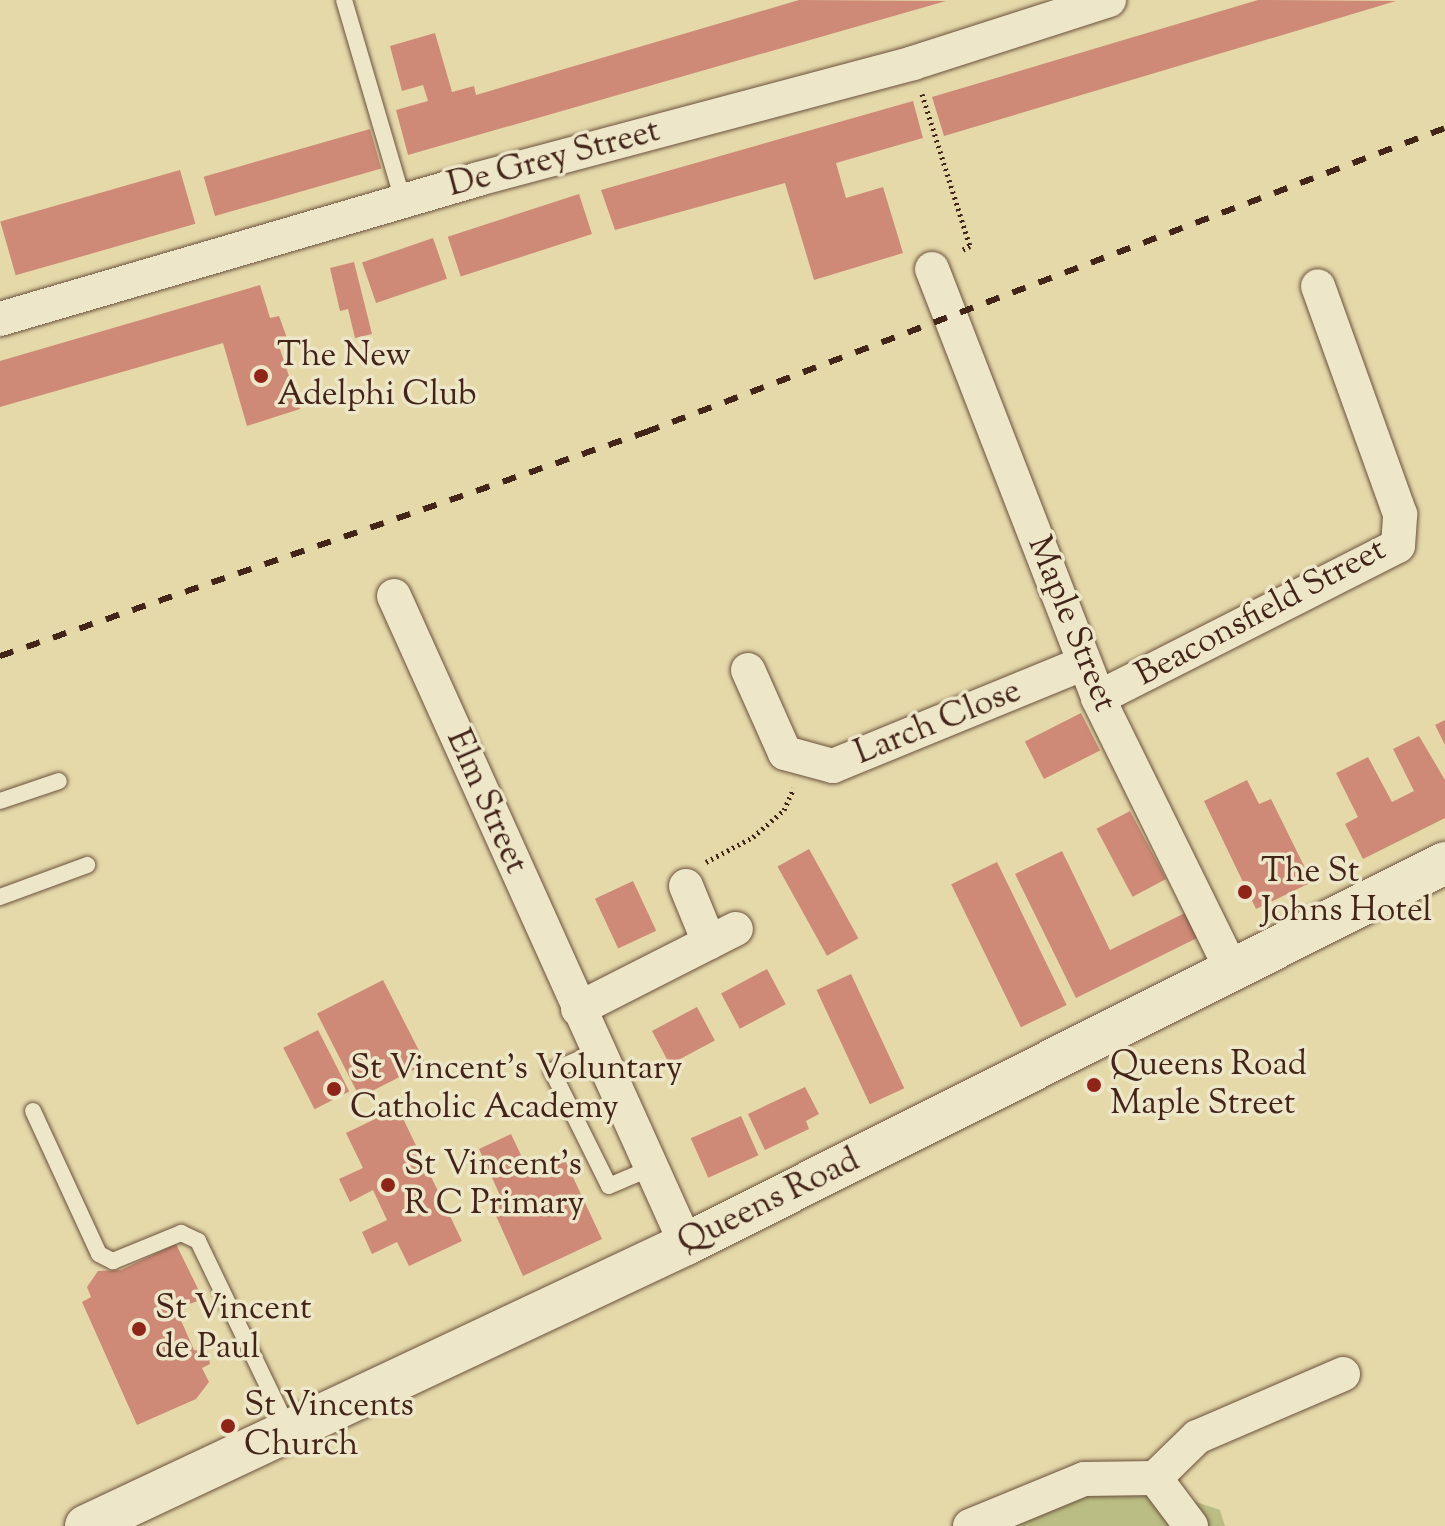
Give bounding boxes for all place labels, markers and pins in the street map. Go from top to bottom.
place label: The New Adelphi Club [277,336,477,416]
marker: The New Adelphi Club [252,367,270,385]
place label: The St Johns Hotel [1261,852,1432,932]
marker: The St Johns Hotel [1236,883,1254,901]
place label: Queens Road Maple Street [1110,1045,1307,1124]
place label: St Vincent's Voluntary Catholic Academy [350,1049,683,1128]
marker: Queens Road Maple Street [1085,1076,1103,1094]
marker: St Vincent's Voluntary Catholic Academy [325,1080,343,1098]
place label: St Vincent's R C Primary [404,1145,584,1224]
marker: St Vincent's R C Primary [379,1176,397,1194]
place label: St Vincent de Paul [155,1289,312,1368]
marker: St Vincent de Paul [130,1320,148,1338]
place label: St Vincents Church [244,1386,414,1466]
marker: St Vincents Church [219,1417,237,1435]

